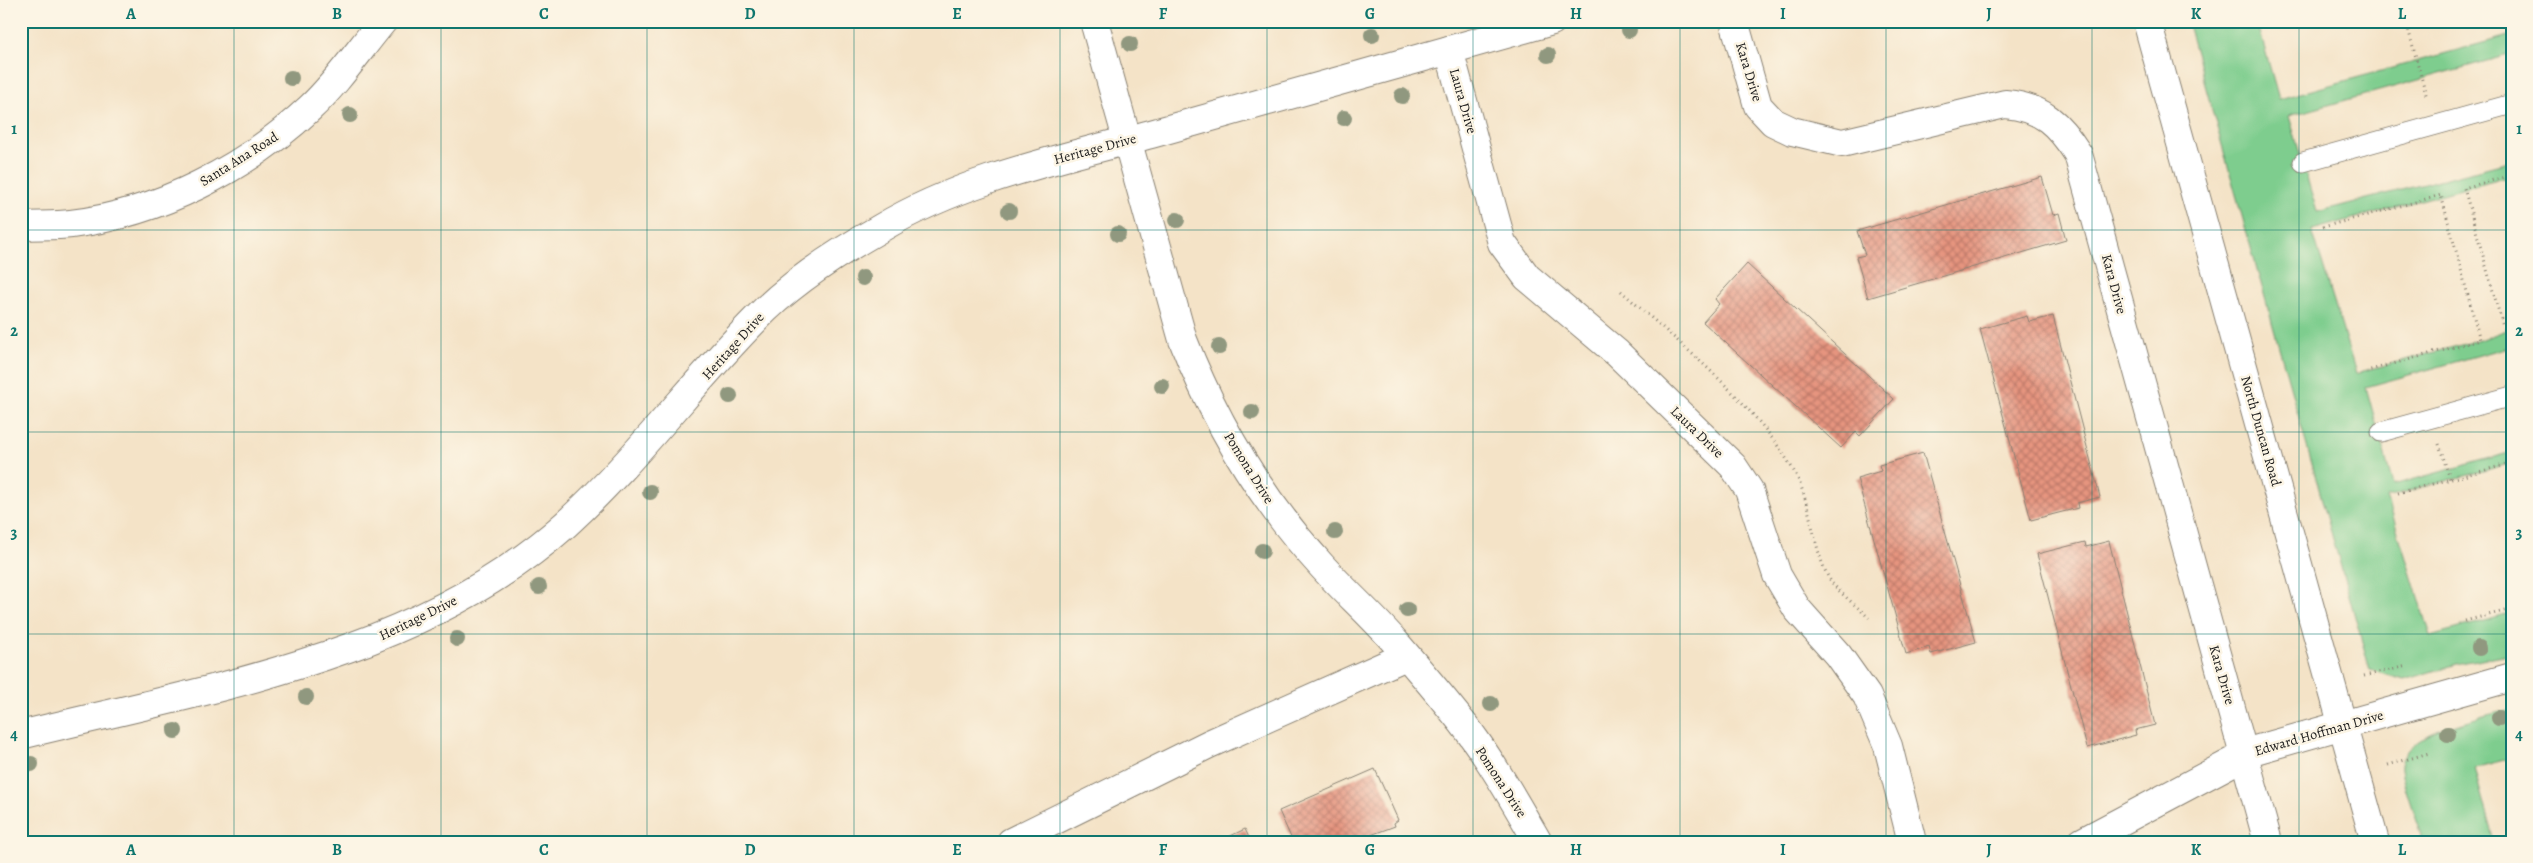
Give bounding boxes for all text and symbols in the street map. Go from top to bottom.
text: A [125,3,137,25]
text: B [332,3,342,25]
text: C [539,3,549,25]
text: D [744,3,756,25]
text: E [952,3,962,25]
text: F [1159,3,1168,25]
text: G [1365,3,1375,25]
text: H [1570,3,1582,25]
text: I [1780,3,1786,25]
text: J [1986,3,1992,25]
text: K [2191,3,2202,25]
text: L [2398,3,2407,25]
street label: Kara Drive [1731,40,1767,104]
street label: Laura Drive [1445,66,1481,136]
text: 1 [11,118,17,140]
text: 1 [2516,118,2522,140]
street label: Santa Ana Road [196,127,282,191]
street label: Heritage Drive [1052,129,1138,169]
street label: Kara Drive [2097,252,2131,316]
street label: Heritage Drive [698,308,768,384]
text: 2 [10,320,18,342]
text: 2 [2515,320,2523,342]
street label: North Duncan Road [2236,374,2286,489]
street label: Laura Drive [1666,402,1728,462]
street label: Pomona Drive [1219,429,1279,507]
text: 3 [11,522,18,544]
text: 3 [2516,522,2523,544]
street label: Heritage Drive [376,591,460,645]
street label: Kara Drive [2204,643,2240,707]
street label: Edward Hoffman Drive [2252,706,2386,760]
text: 4 [10,724,18,746]
text: 4 [2515,724,2523,746]
street label: Pomona Drive [1471,743,1531,821]
text: A [125,839,137,861]
text: B [332,839,342,861]
text: C [539,839,549,861]
text: D [744,839,756,861]
text: E [952,839,962,861]
text: F [1159,839,1168,861]
text: G [1365,839,1375,861]
text: H [1570,839,1582,861]
text: I [1780,839,1786,861]
text: J [1986,839,1992,861]
text: K [2191,839,2202,861]
text: L [2398,839,2407,861]

